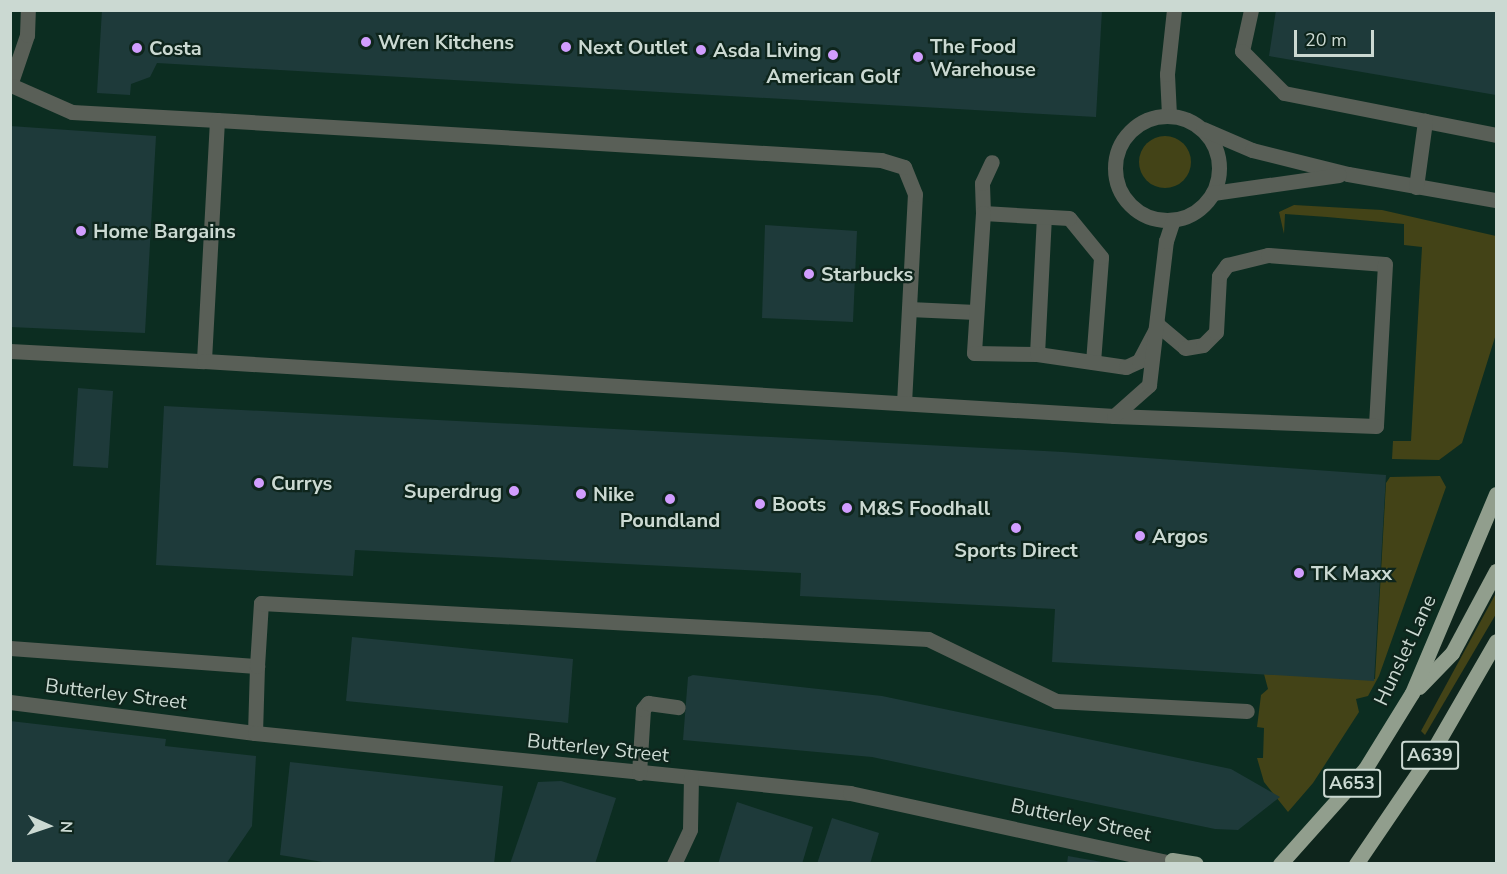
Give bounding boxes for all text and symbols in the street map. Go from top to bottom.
scale bar [1297,18,1376,56]
text: 20 m [1305,28,1347,52]
place label: Wren Kitchens [378,30,514,54]
place label: The Food Warehouse [930,34,1036,81]
marker: Wren Kitchens [359,35,373,49]
place label: Next Outlet [578,35,687,59]
place label: Costa [149,36,202,60]
place label: Asda Living [713,38,822,62]
marker: Next Outlet [559,40,573,54]
marker: Costa [130,41,144,55]
marker: Asda Living [694,43,708,57]
marker: American Golf [826,48,840,62]
marker: The Food Warehouse [911,50,925,64]
place label: American Golf [766,64,900,88]
place label: Home Bargains [93,219,236,243]
marker: Home Bargains [74,224,88,238]
place label: Starbucks [821,262,913,286]
marker: Starbucks [802,267,816,281]
place label: Currys [271,471,332,495]
marker: Currys [252,476,266,490]
place label: Superdrug [404,479,502,503]
place label: Nike [593,482,634,506]
marker: Superdrug [507,484,521,498]
marker: Nike [574,487,588,501]
marker: Poundland [663,492,677,506]
place label: Boots [772,492,826,516]
place label: M&S Foodhall [859,496,990,520]
marker: Boots [753,497,767,511]
marker: M&S Foodhall [840,501,854,515]
place label: Poundland [620,508,720,532]
marker: Sports Direct [1009,521,1023,535]
place label: Argos [1152,524,1208,548]
marker: Argos [1133,529,1147,543]
place label: Sports Direct [954,538,1078,562]
place label: TK Maxx [1311,561,1392,585]
marker: TK Maxx [1292,566,1306,580]
street label: Hunslet Lane [1369,591,1441,709]
street label: Butterley Street [44,673,188,715]
street label: Butterley Street [526,729,670,767]
road number: A639 [1400,740,1460,770]
road number: A653 [1322,768,1382,798]
street label: Butterley Street [1009,793,1153,847]
north arrow [18,796,78,856]
text: N [55,820,77,833]

